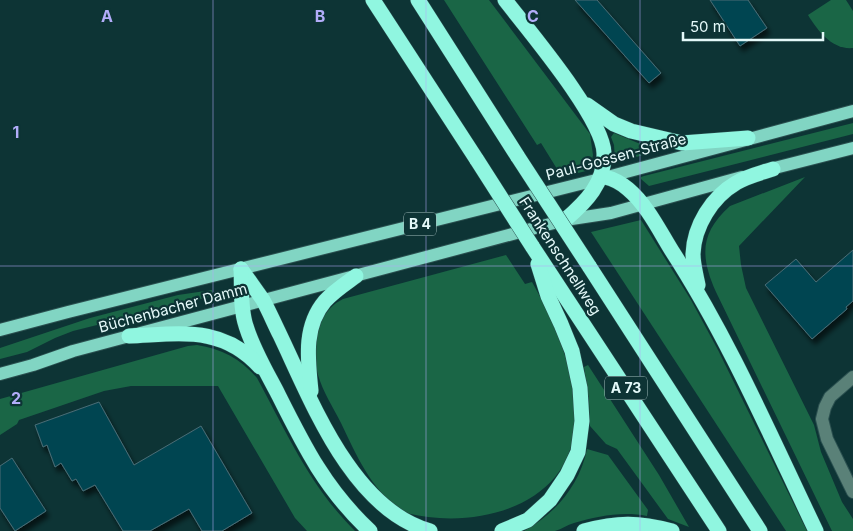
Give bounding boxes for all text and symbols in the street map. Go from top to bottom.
text: A [101,6,113,26]
text: B [315,6,325,26]
text: C [527,6,539,26]
scale bar [683,10,823,42]
text: 50 m [690,17,726,36]
text: 1 [13,122,19,142]
street label: Paul-Gossen-Straße [544,129,688,184]
street label: Frankenschnellweg [515,193,606,318]
road number: B 4 [404,212,436,235]
street label: Büchenbacher Damm [96,279,249,337]
road number: A 73 [605,376,647,399]
text: 2 [11,388,21,408]

